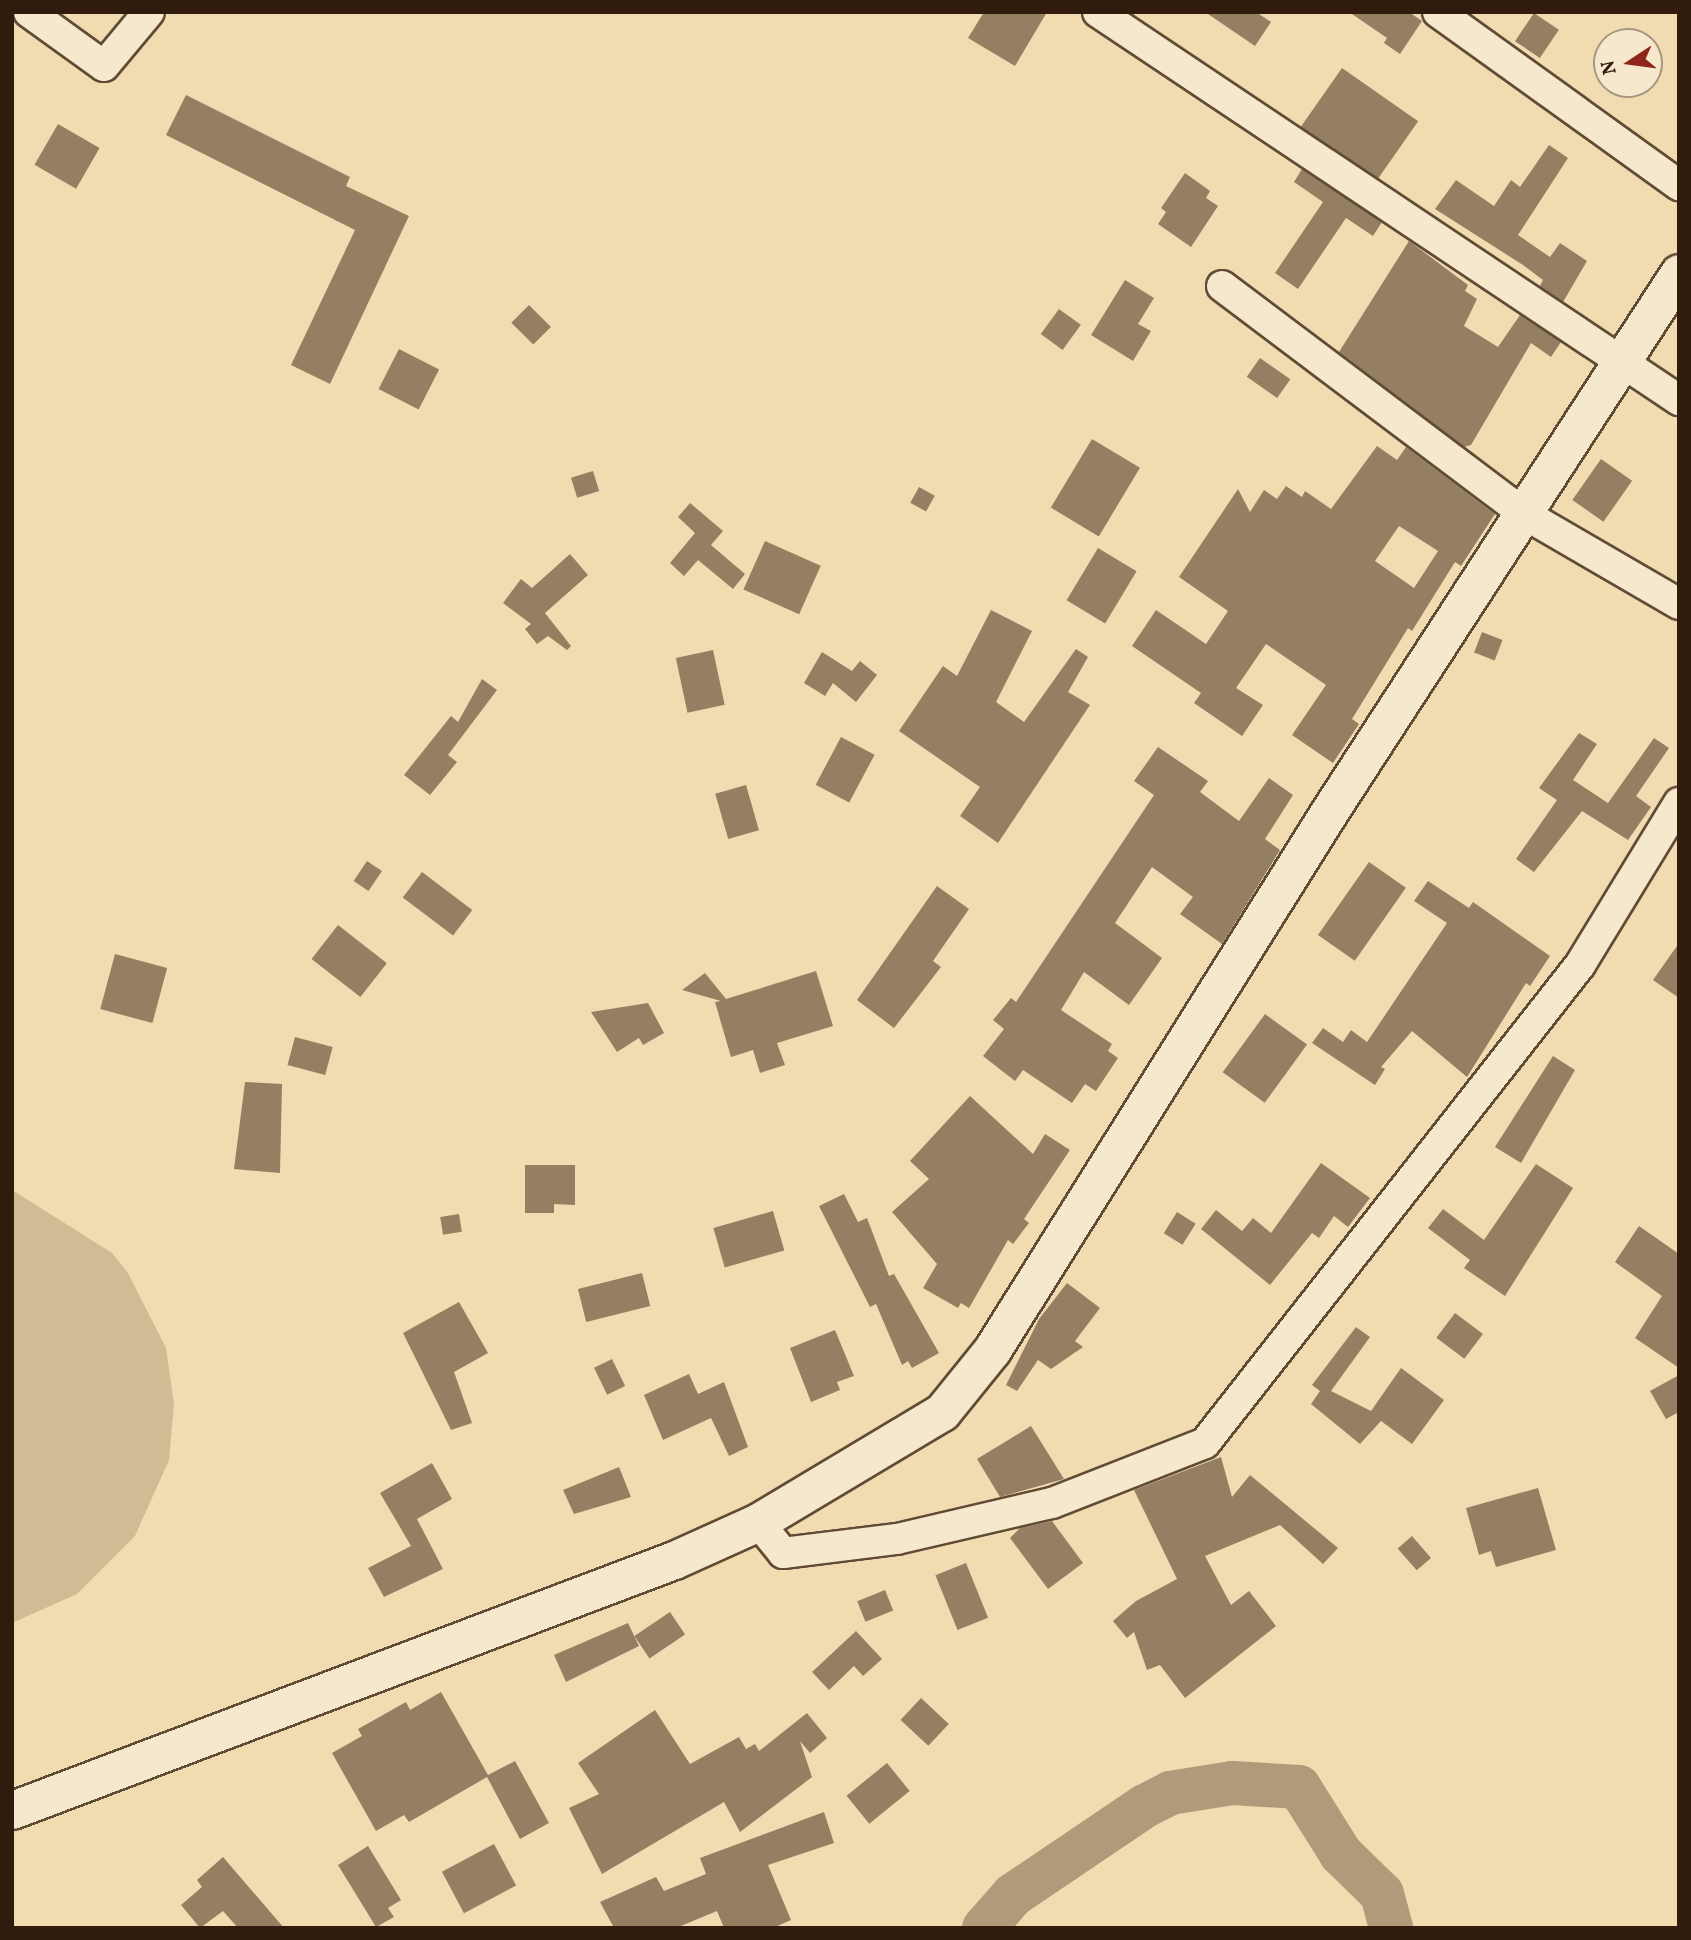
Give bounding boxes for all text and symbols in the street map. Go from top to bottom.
north arrow [1593,28,1663,98]
text: N [1595,58,1624,77]

